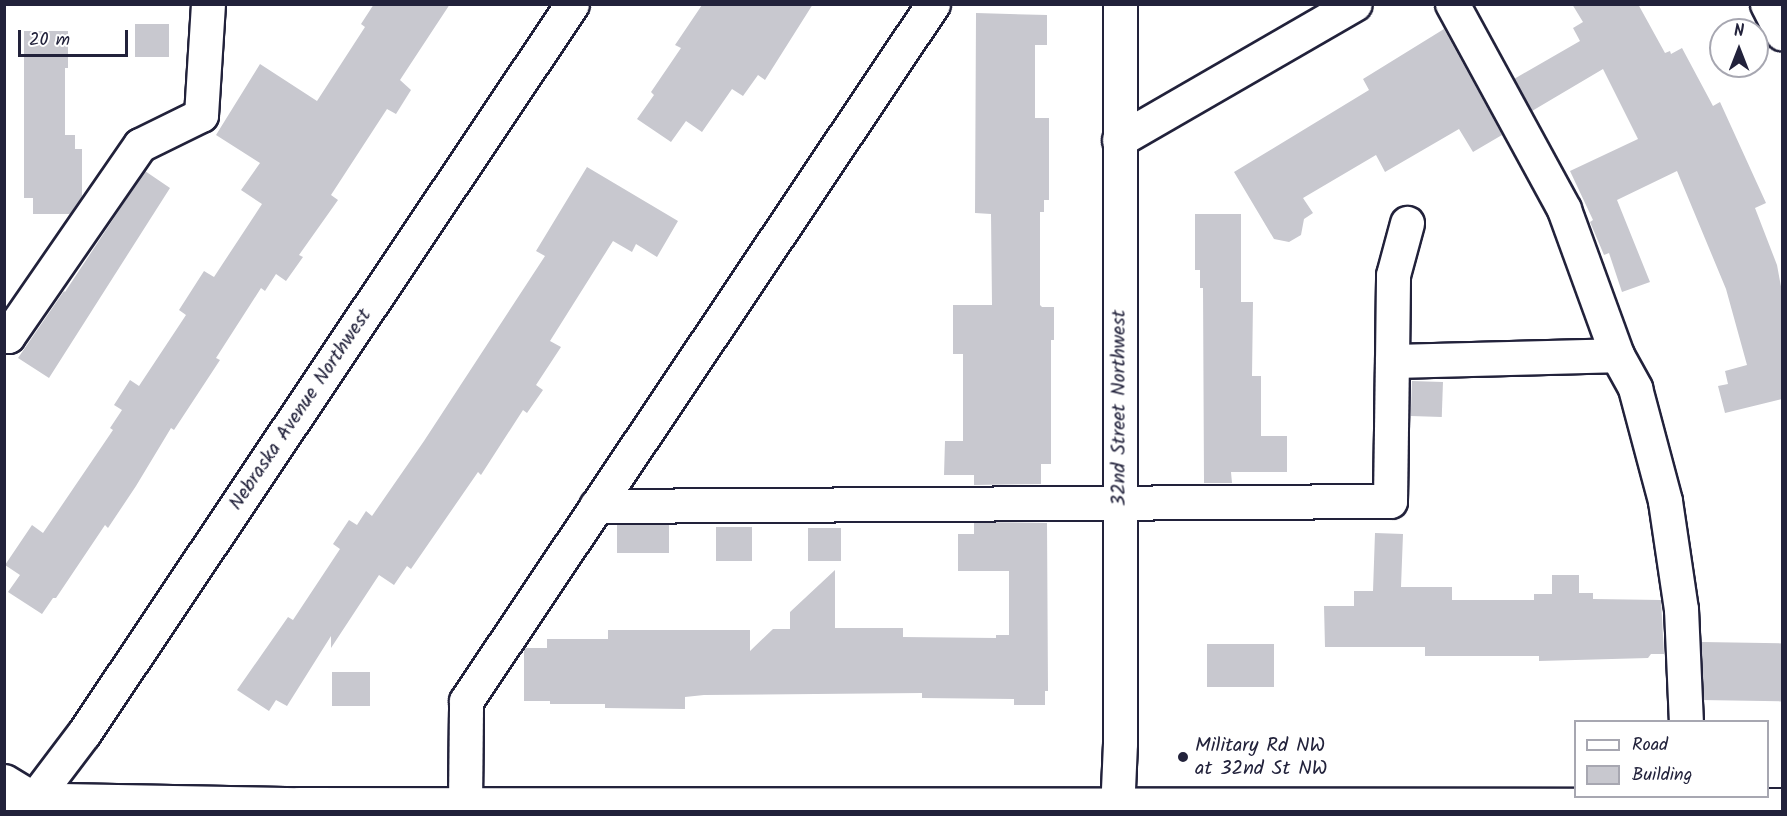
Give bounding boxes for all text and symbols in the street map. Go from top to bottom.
scale bar [21,18,130,56]
north arrow [1709,18,1769,78]
text: N [1734,19,1744,44]
text: 20 m [29,26,70,55]
street label: Nebraska Avenue Northwest [225,305,377,515]
street label: 32nd Street Northwest [1108,310,1132,506]
legend [1574,720,1769,798]
text: Road [1632,731,1668,760]
place label: Military Rd NW at 32nd St NW [1195,734,1327,781]
marker: Military Rd NW at 32nd St NW [1176,750,1190,764]
text: Building [1632,761,1692,790]

